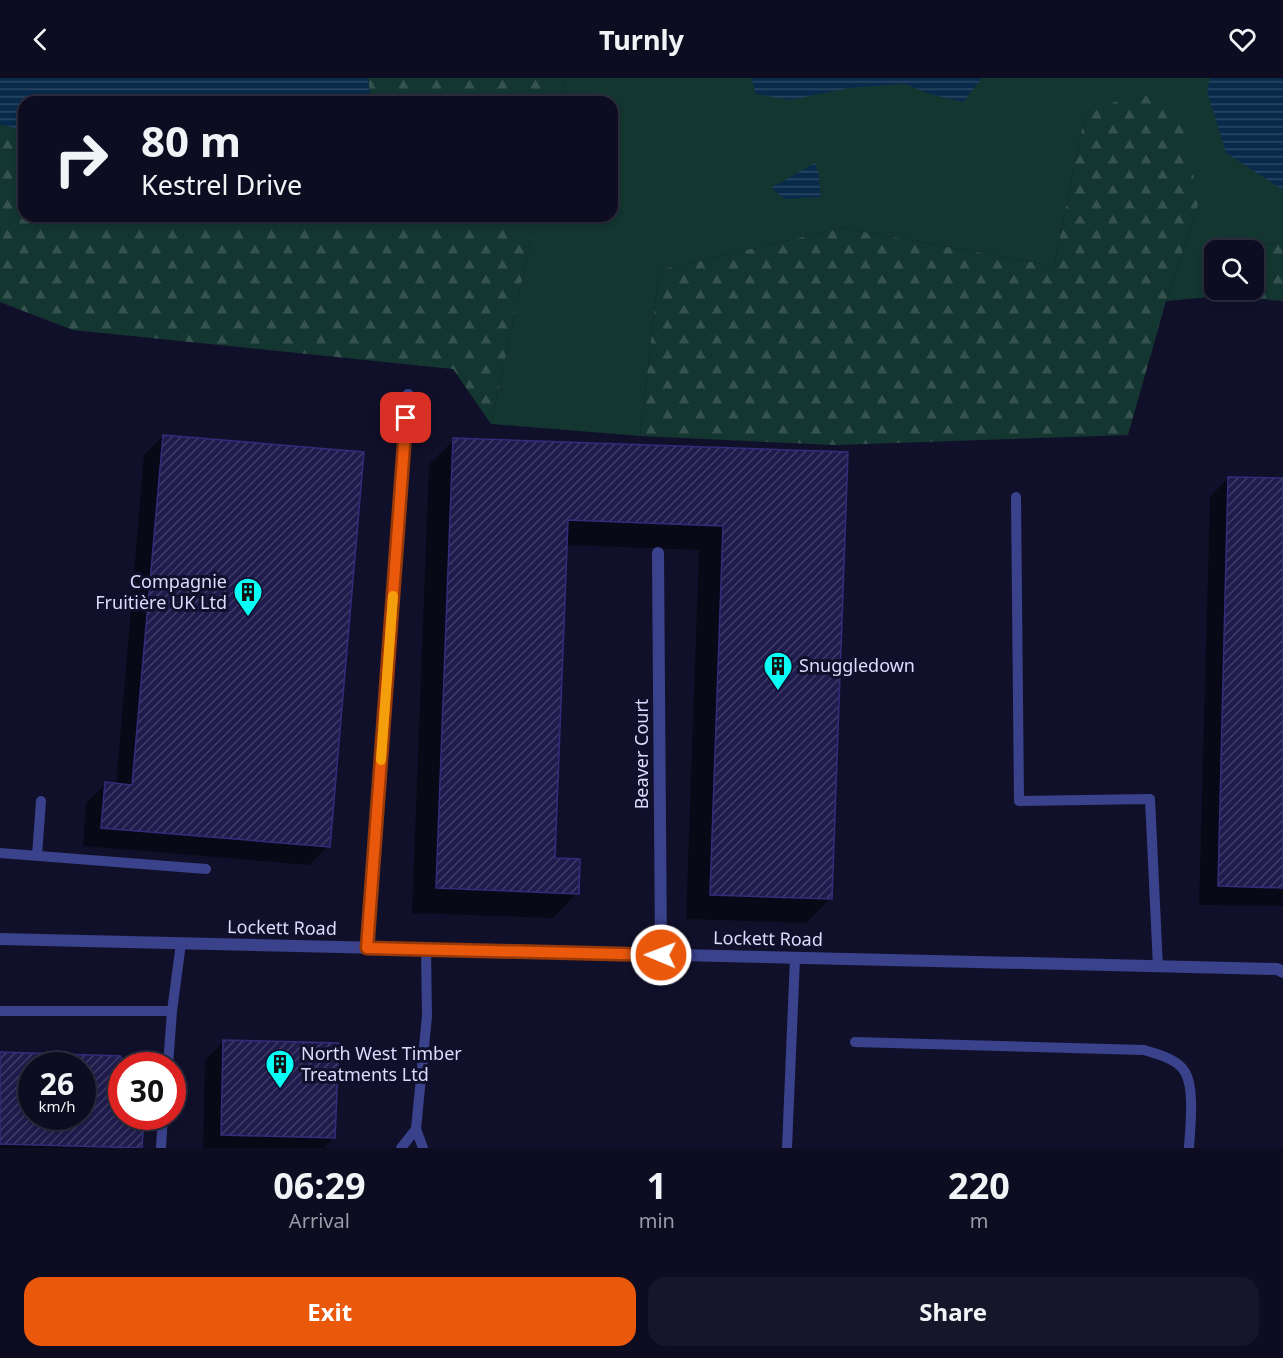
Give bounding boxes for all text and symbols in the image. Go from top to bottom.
text: Turnly [599,21,684,58]
icon: back [24,23,57,56]
icon: heart [1226,23,1259,56]
text: 80 m [141,112,241,169]
icon: right [42,120,120,198]
text: Kestrel Drive [141,166,302,203]
map controls [1204,240,1264,300]
button: search [1204,240,1264,300]
pin [380,392,431,443]
icon: arrive [389,401,422,434]
place label: Compagnie Fruitière UK Ltd [95,569,227,614]
building icon: Compagnie Fruitière UK Ltd [232,576,264,618]
building icon: Snuggledown [762,650,794,692]
place label: Snuggledown [799,653,915,677]
street label: Beaver Court [629,698,653,809]
street label: Lockett Road [227,914,337,940]
position arrow [629,923,693,987]
street label: Lockett Road [713,925,823,951]
place label: North West Timber Treatments Ltd [301,1041,462,1086]
building icon: North West Timber Treatments Ltd [264,1048,296,1090]
speed limit sign: 30 [108,1052,186,1130]
text: 26 [40,1063,74,1104]
text: km/h [39,1096,75,1116]
text: 06:29 [273,1161,366,1210]
text: 1 [647,1161,667,1210]
text: 220 [948,1161,1010,1210]
text: Arrival [289,1207,350,1234]
text: min [639,1207,675,1234]
text: m [970,1207,988,1234]
button: Exit [24,1277,636,1346]
button: Share [648,1277,1259,1346]

